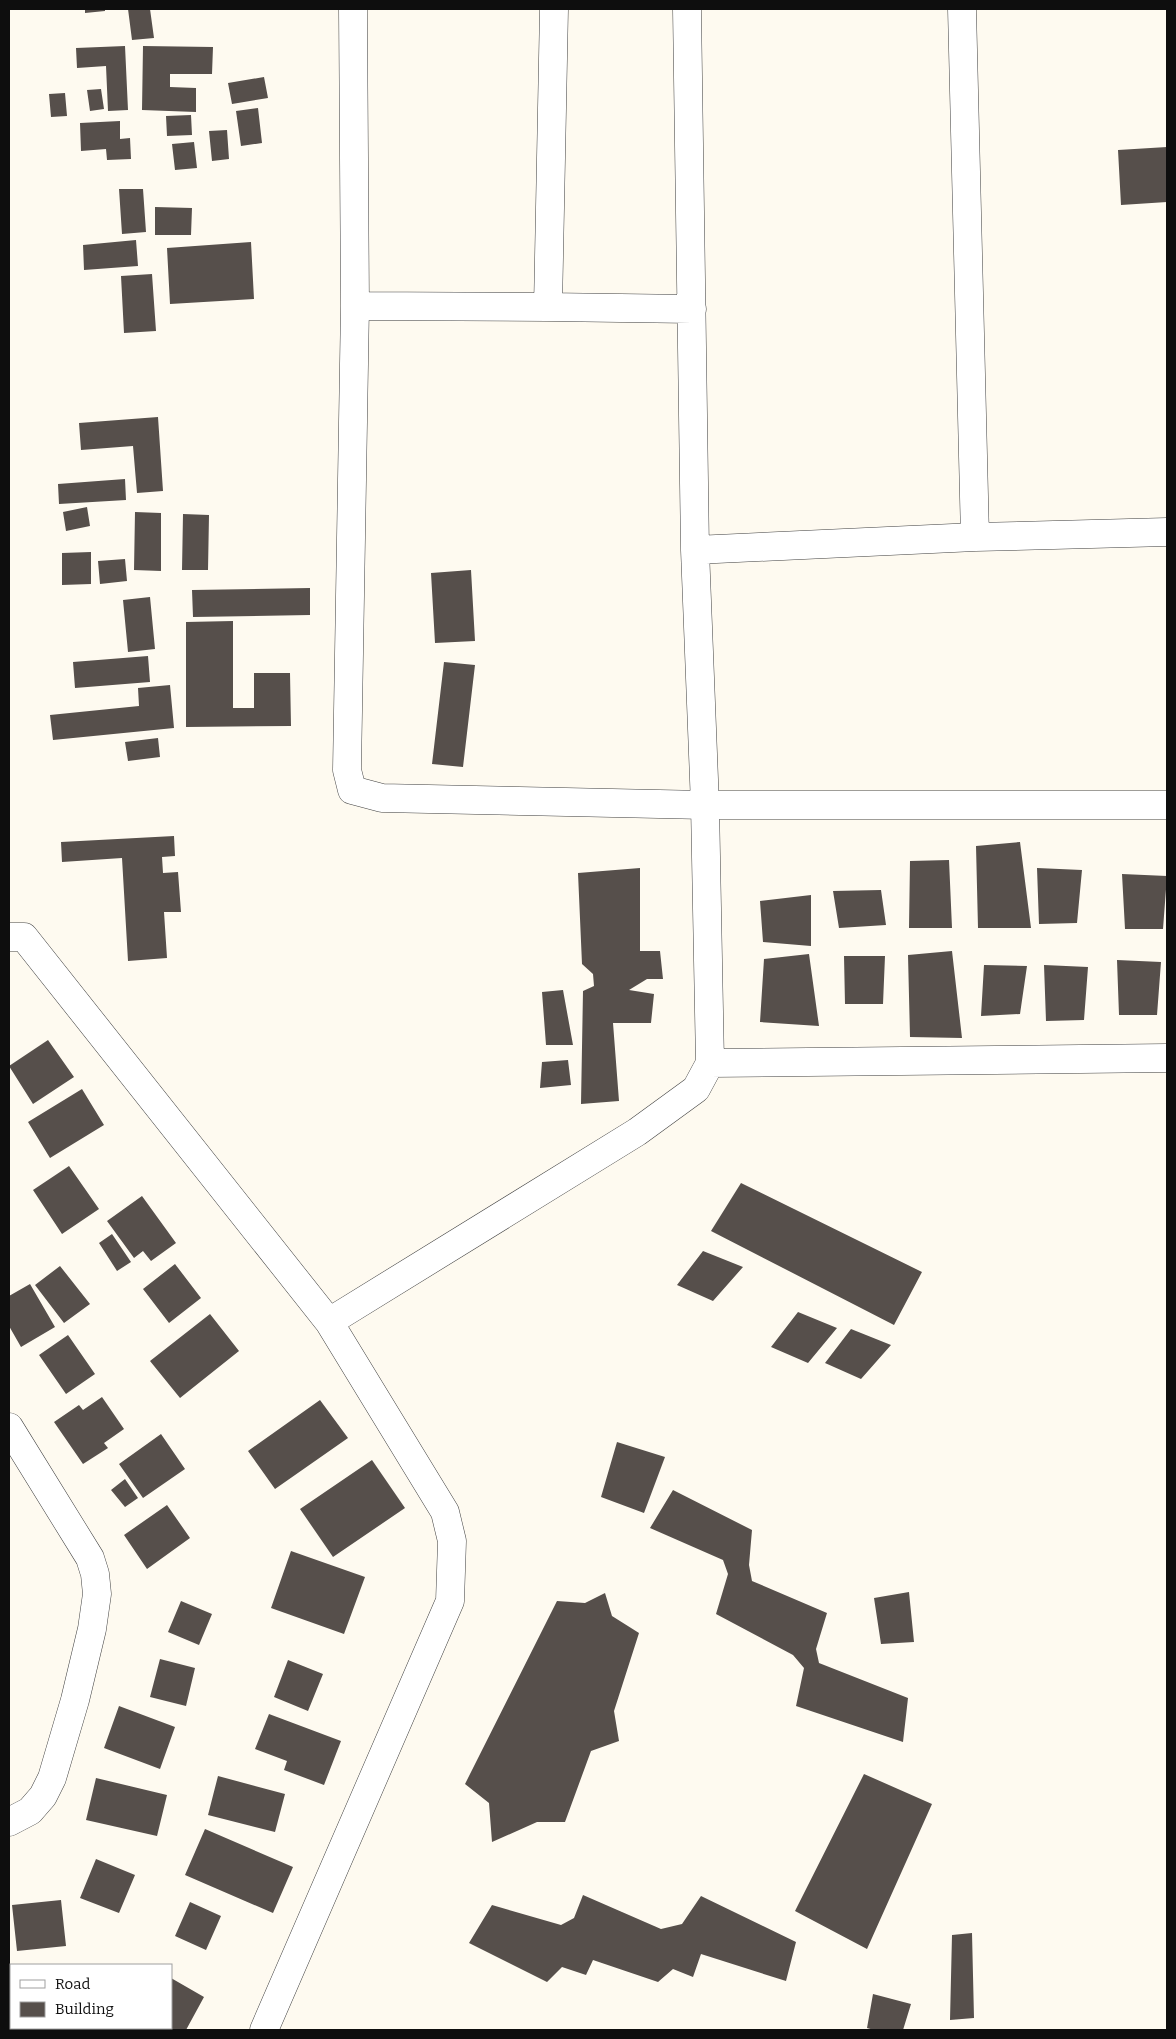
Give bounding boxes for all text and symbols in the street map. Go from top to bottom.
legend [10,1964,172,2029]
text: Road [55,1975,90,1993]
text: Building [55,2000,114,2018]

